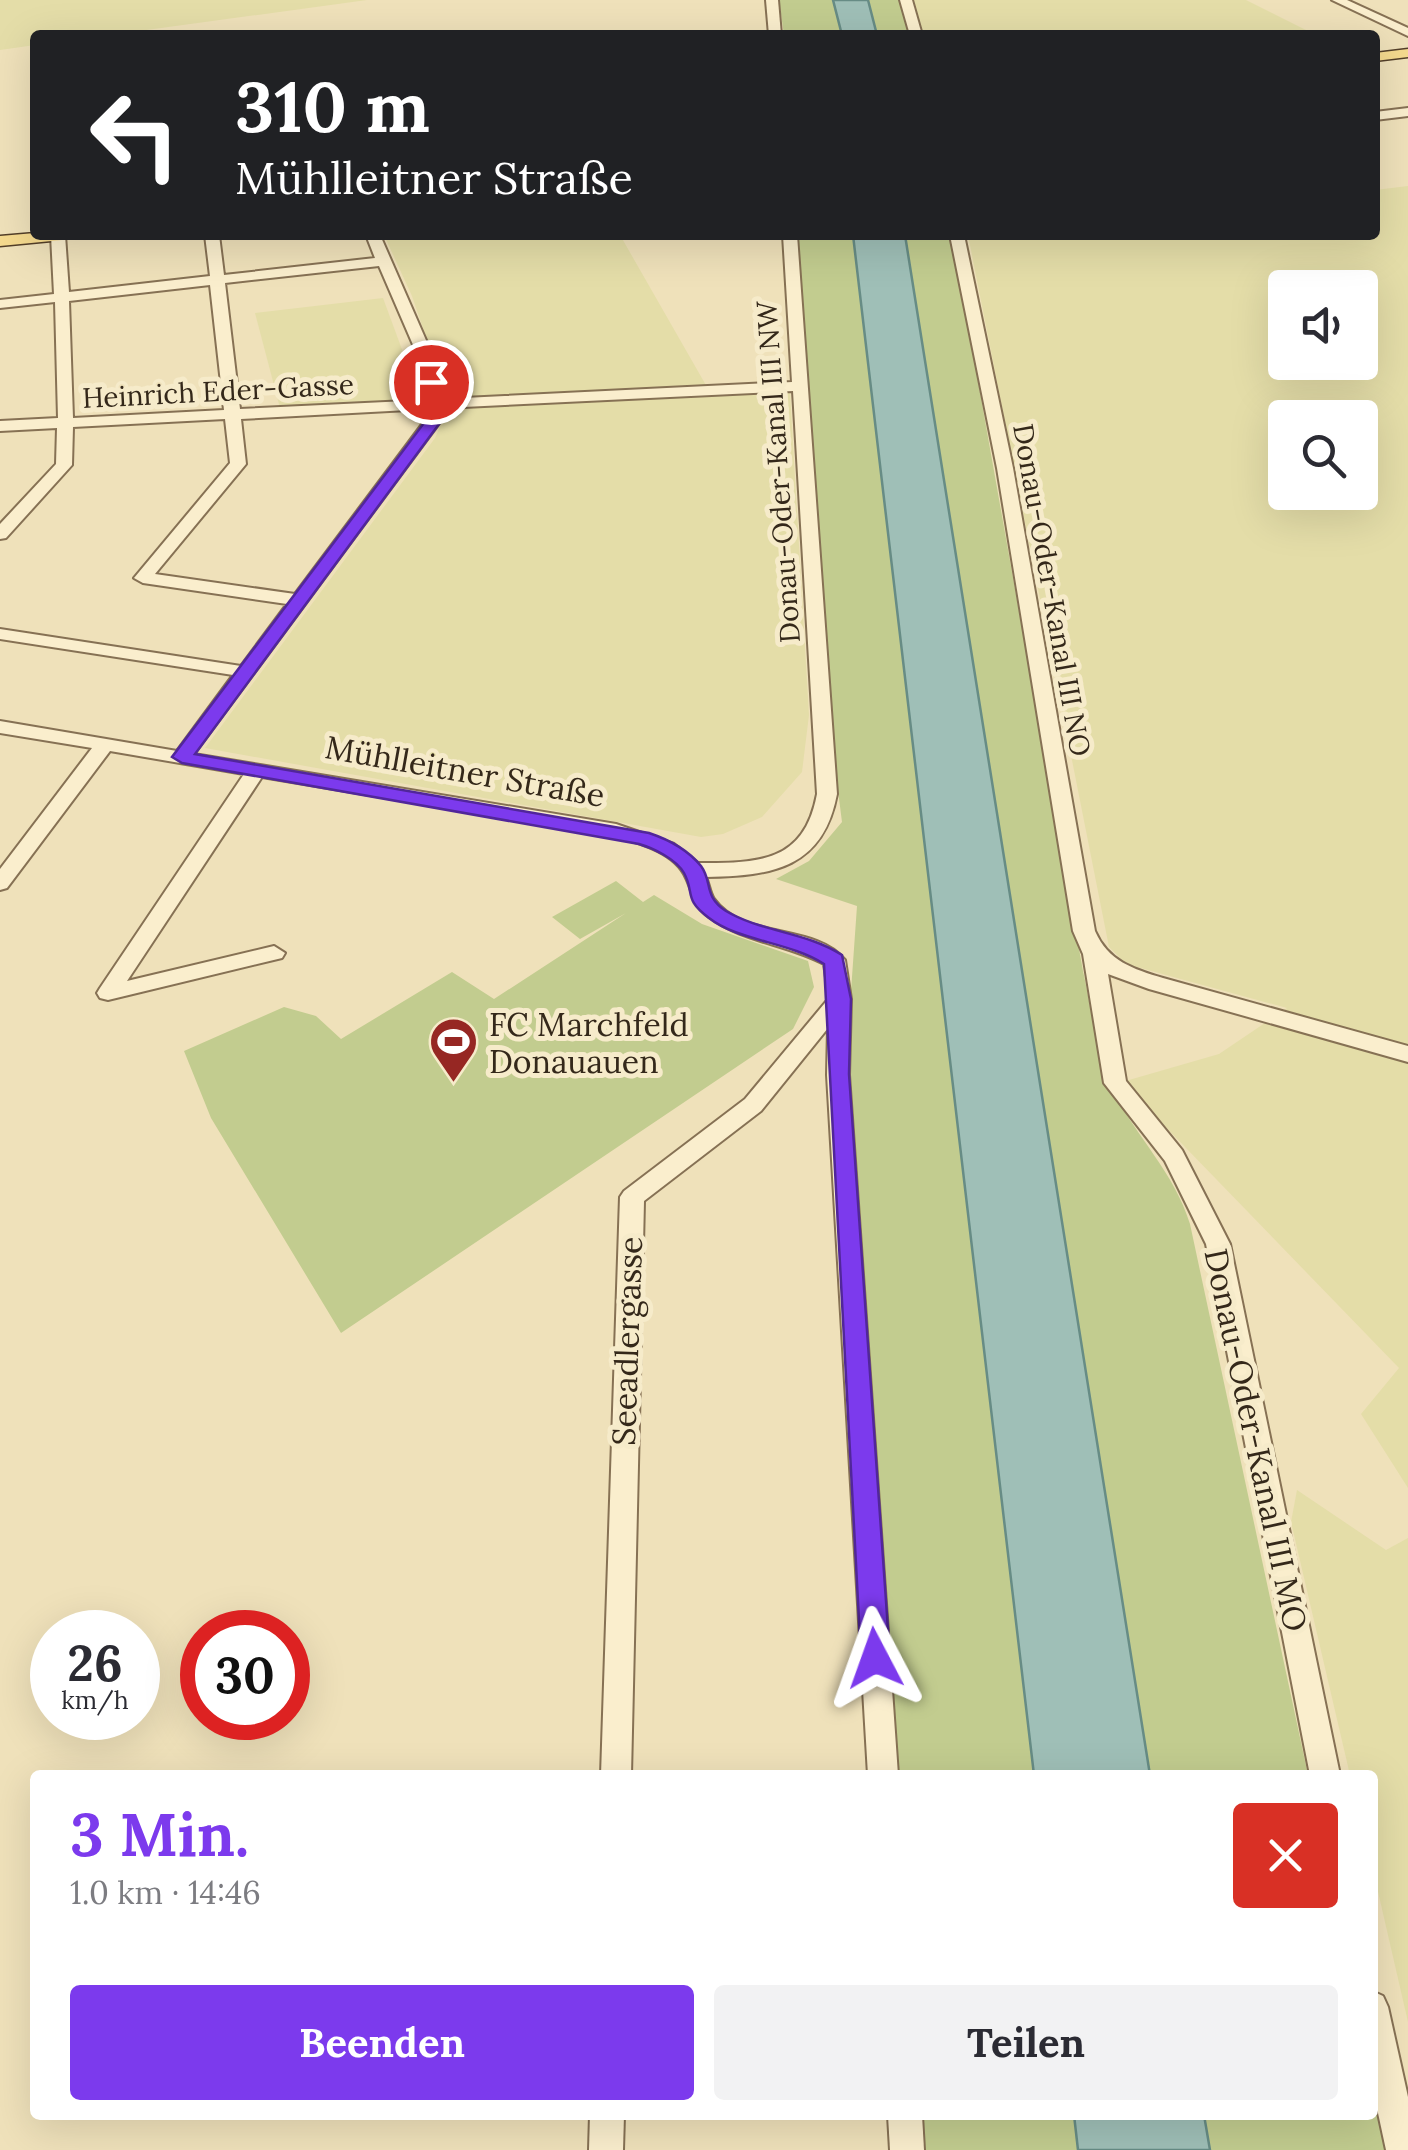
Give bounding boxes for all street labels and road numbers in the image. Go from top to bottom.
street label: Donau-Oder-Kanal III NW [748,299,808,644]
street label: Heinrich Eder-Gasse [81,366,355,416]
street label: Donau-Oder-Kanal III NO [1005,421,1099,759]
street label: Mühlleitner Straße [322,726,608,816]
street label: Seeadlergasse [603,1236,651,1446]
street label: Donau-Oder-Kanal III MO [1195,1245,1317,1635]

